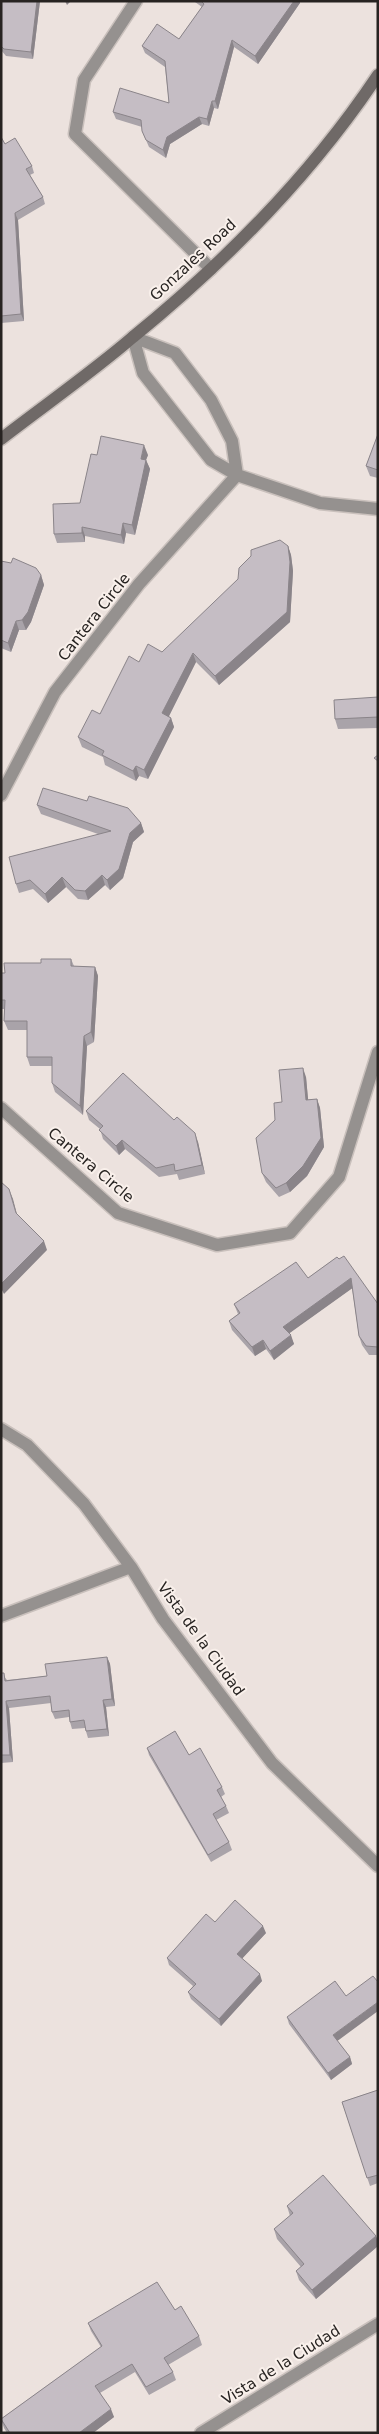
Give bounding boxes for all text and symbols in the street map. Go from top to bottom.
street label: Gonzales Road [146,216,240,304]
street label: Cantera Circle [54,569,134,665]
street label: Cantera Circle [44,1124,138,1206]
street label: Vista de la Ciudad [154,1579,248,1699]
street label: Vista de la Ciudad [219,2321,343,2409]

